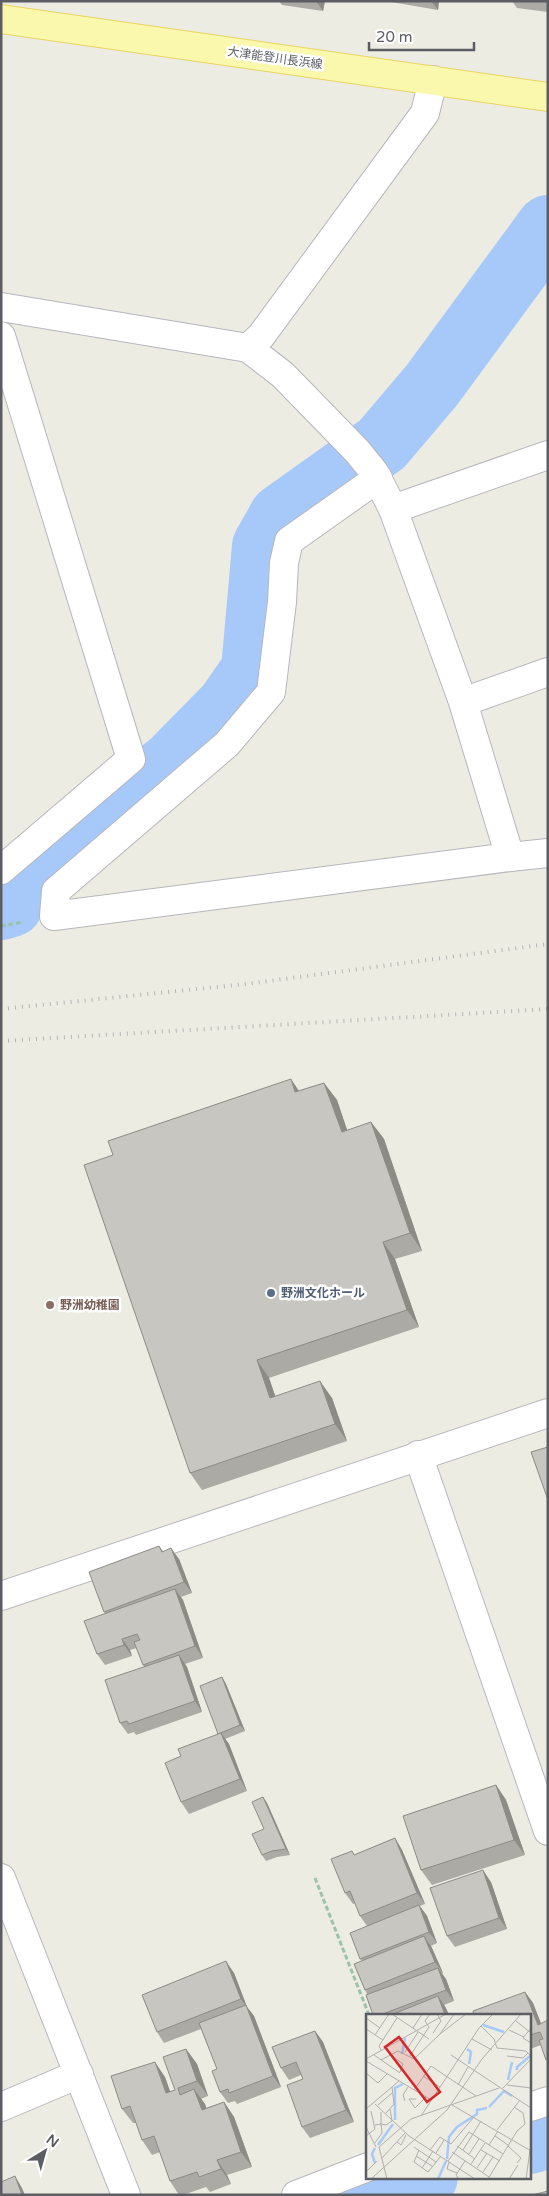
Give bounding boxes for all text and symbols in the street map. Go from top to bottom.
scale bar [369,20,474,52]
text: 20 m [376,28,413,46]
street label: 大津能登川長浜線 [226,44,324,72]
place label: 野洲文化ホール [281,1286,365,1300]
marker: 野洲文化ホール [265,1287,277,1299]
place label: 野洲幼稚園 [60,1298,120,1312]
marker: 野洲幼稚園 [44,1299,56,1311]
inset map [366,2014,532,2178]
north arrow [20,2126,70,2176]
text: N [43,2131,62,2151]

